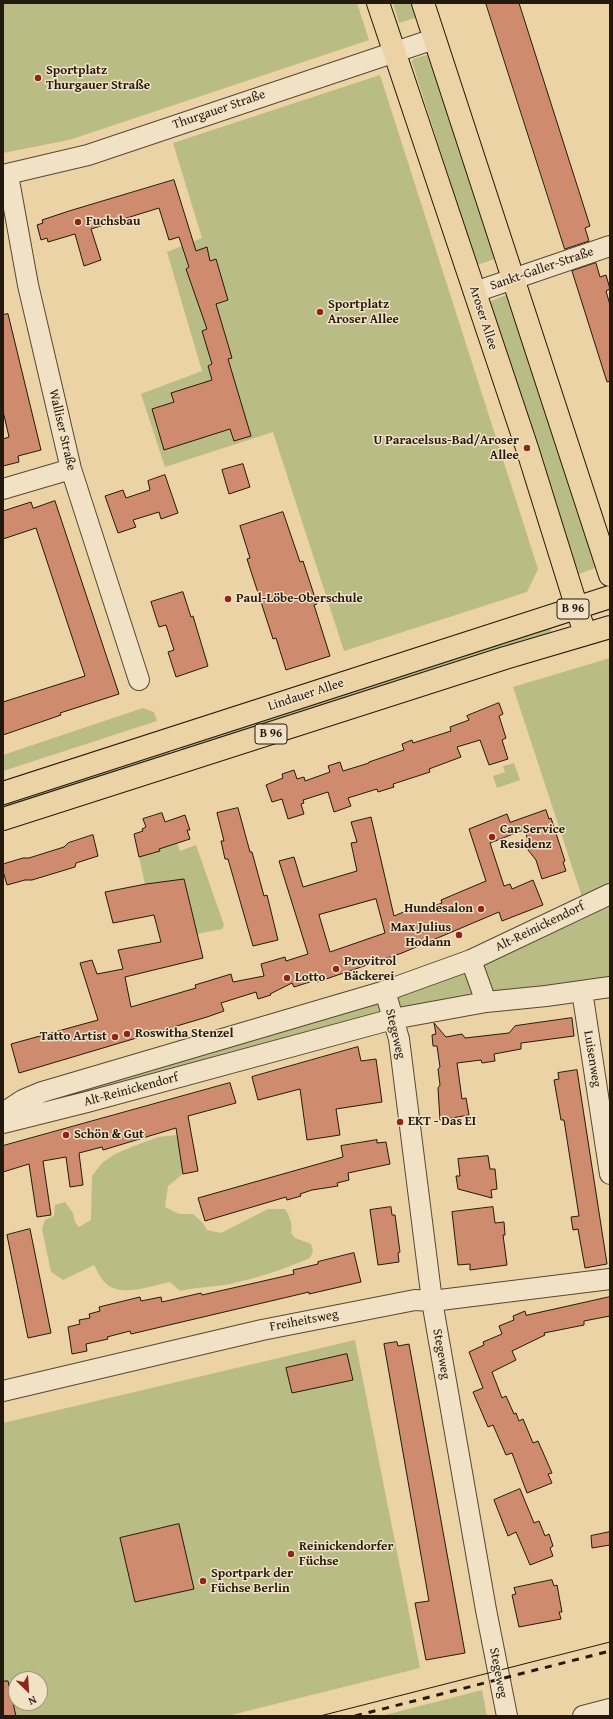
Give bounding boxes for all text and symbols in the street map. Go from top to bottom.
place label: Sportplatz Thurgauer Straße [46,63,150,94]
marker: Sportplatz Thurgauer Straße [33,73,43,83]
street label: Thurgauer Straße [171,87,267,133]
place label: Fuchsbau [86,214,140,230]
marker: Fuchsbau [73,217,83,227]
street label: Sankt-Galler-Straße [488,244,596,294]
street label: Aroser Allee [465,284,501,352]
place label: Sportplatz Aroser Allee [328,297,399,328]
marker: Sportplatz Aroser Allee [315,307,325,317]
street label: Walliser Straße [45,388,79,472]
place label: U Paracelsus-Bad/Aroser Allee [374,433,519,464]
marker: U Paracelsus-Bad/Aroser Allee [522,443,532,453]
place label: Paul-Löbe-Oberschule [236,591,363,607]
marker: Paul-Löbe-Oberschule [223,594,233,604]
road number: B 96 [557,599,589,619]
street label: Lindauer Allee [266,675,346,715]
road number: B 96 [255,724,287,744]
place label: Car Service Residenz [500,822,565,853]
marker: Car Service Residenz [487,832,497,842]
street label: Alt-Reinickendorf [493,899,587,955]
place label: Hundesalon [404,901,473,917]
marker: Hundesalon [476,904,486,914]
place label: Max Julius Hodann [390,920,451,951]
marker: Max Julius Hodann [454,930,464,940]
place label: Provitrol Bäckerei [344,954,396,985]
marker: Provitrol Bäckerei [331,964,341,974]
place label: Lotto [295,970,325,986]
marker: Lotto [282,973,292,983]
street label: Stegeweg [382,1007,408,1061]
place label: Roswitha Stenzel [135,1026,234,1042]
place label: Tatto Artist [40,1029,107,1045]
marker: Roswitha Stenzel [122,1029,132,1039]
street label: Luisenweg [580,1030,604,1088]
marker: Tatto Artist [110,1032,120,1042]
street label: Alt-Reinickendorf [82,1070,180,1110]
place label: EKT - Das EI [408,1114,476,1130]
marker: EKT - Das EI [395,1117,405,1127]
place label: Schön & Gut [74,1127,144,1143]
marker: Schön & Gut [61,1130,71,1140]
street label: Freiheitsweg [268,1307,340,1335]
street label: Stegeweg [429,1327,453,1381]
place label: Reinickendorfer Füchse [299,1539,393,1570]
marker: Reinickendorfer Füchse [286,1549,296,1559]
place label: Sportpark der Füchse Berlin [211,1566,293,1597]
marker: Sportpark der Füchse Berlin [198,1576,208,1586]
street label: Stegeweg [485,1646,511,1700]
north arrow [8,1671,48,1711]
text: N [26,1692,39,1710]

